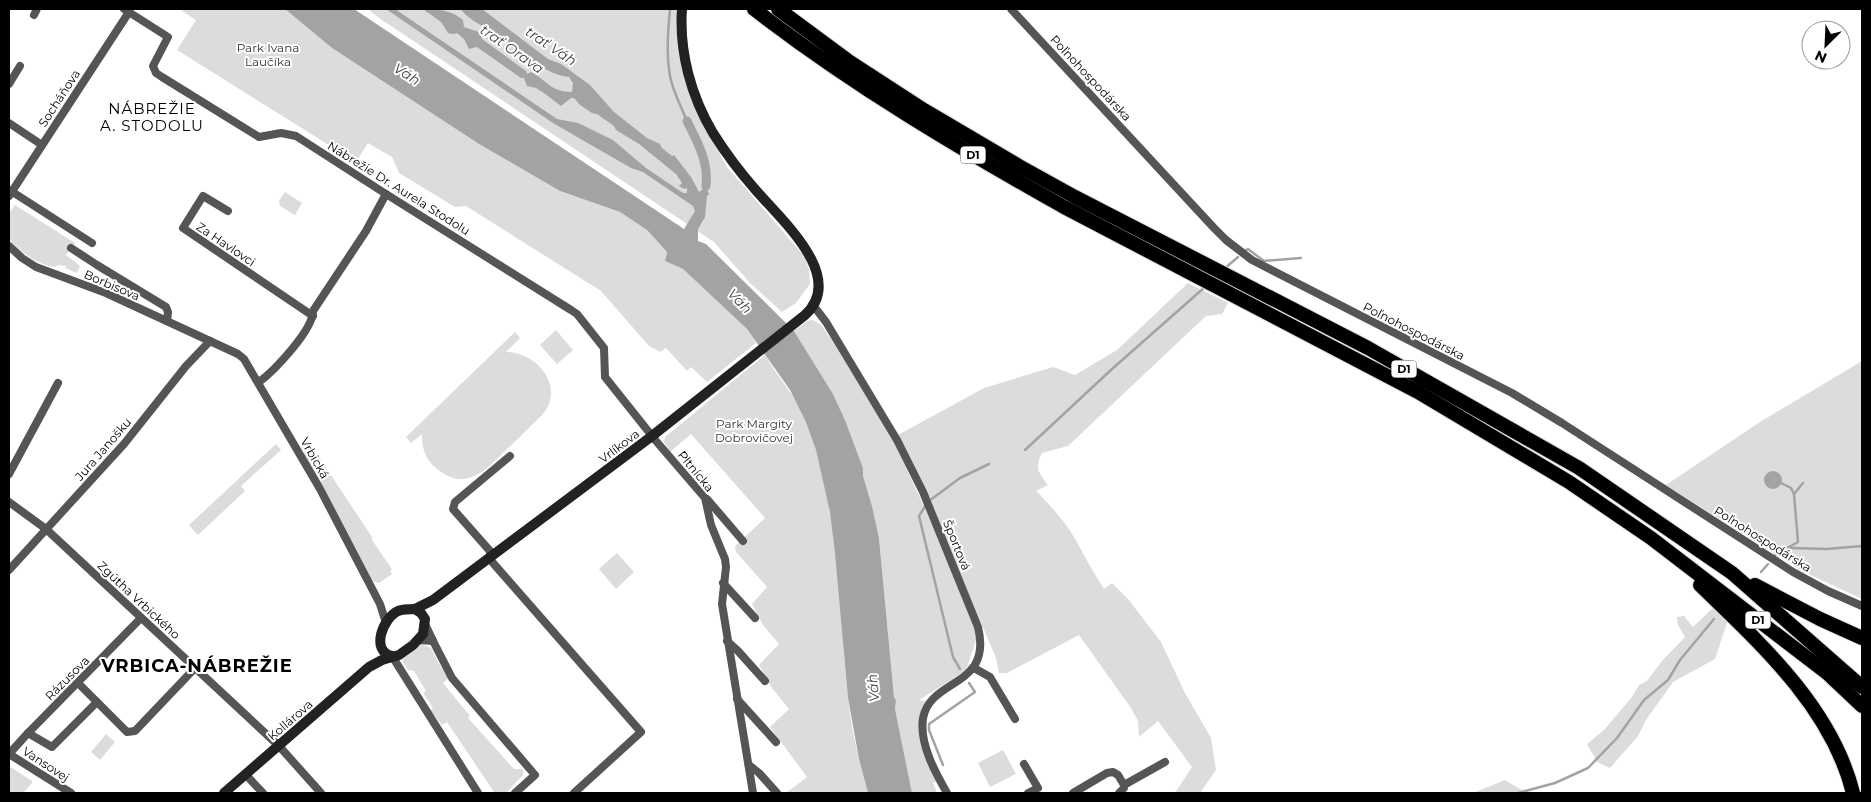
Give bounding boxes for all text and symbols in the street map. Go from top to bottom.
north arrow [1801,20,1851,70]
water label: trať Orava [477,21,547,77]
water label: trať Váh [522,22,580,70]
street label: Poľnohospodárska [1047,32,1135,124]
park label: Park Ivana Laučíka [237,40,299,69]
text: N [1812,46,1830,67]
water label: Váh [390,59,424,89]
street label: Socháňova [35,66,83,130]
district label: NÁBREŽIE A. STODOLU [100,99,204,135]
street label: Nábrežie Dr. Aurela Stodolu [325,138,473,238]
road number: D1 [960,146,986,164]
street label: Za Havlovci [194,219,258,269]
street label: Borbisova [82,267,142,303]
water label: Váh [724,285,756,317]
street label: Poľnohospodárska [1361,299,1467,363]
road number: D1 [1392,360,1416,378]
street label: Jura Janošku [71,415,134,484]
park label: Park Margity Dobrovičovej [715,416,793,445]
street label: Vrlíkova [596,426,642,466]
street label: Vrbická [297,435,333,481]
street label: Pltnícka [675,447,717,495]
street label: Poľnohospodárska [1712,503,1814,575]
street label: Športová [940,517,974,573]
street label: Zgútha Vrbického [95,558,183,642]
road number: D1 [1746,612,1770,628]
street label: Rázusova [42,653,92,703]
district label: VRBICA-NÁBREŽIE [100,655,293,677]
water label: Váh [863,673,883,703]
street label: Kollárova [264,696,316,744]
street label: Vansovej [20,743,72,785]

